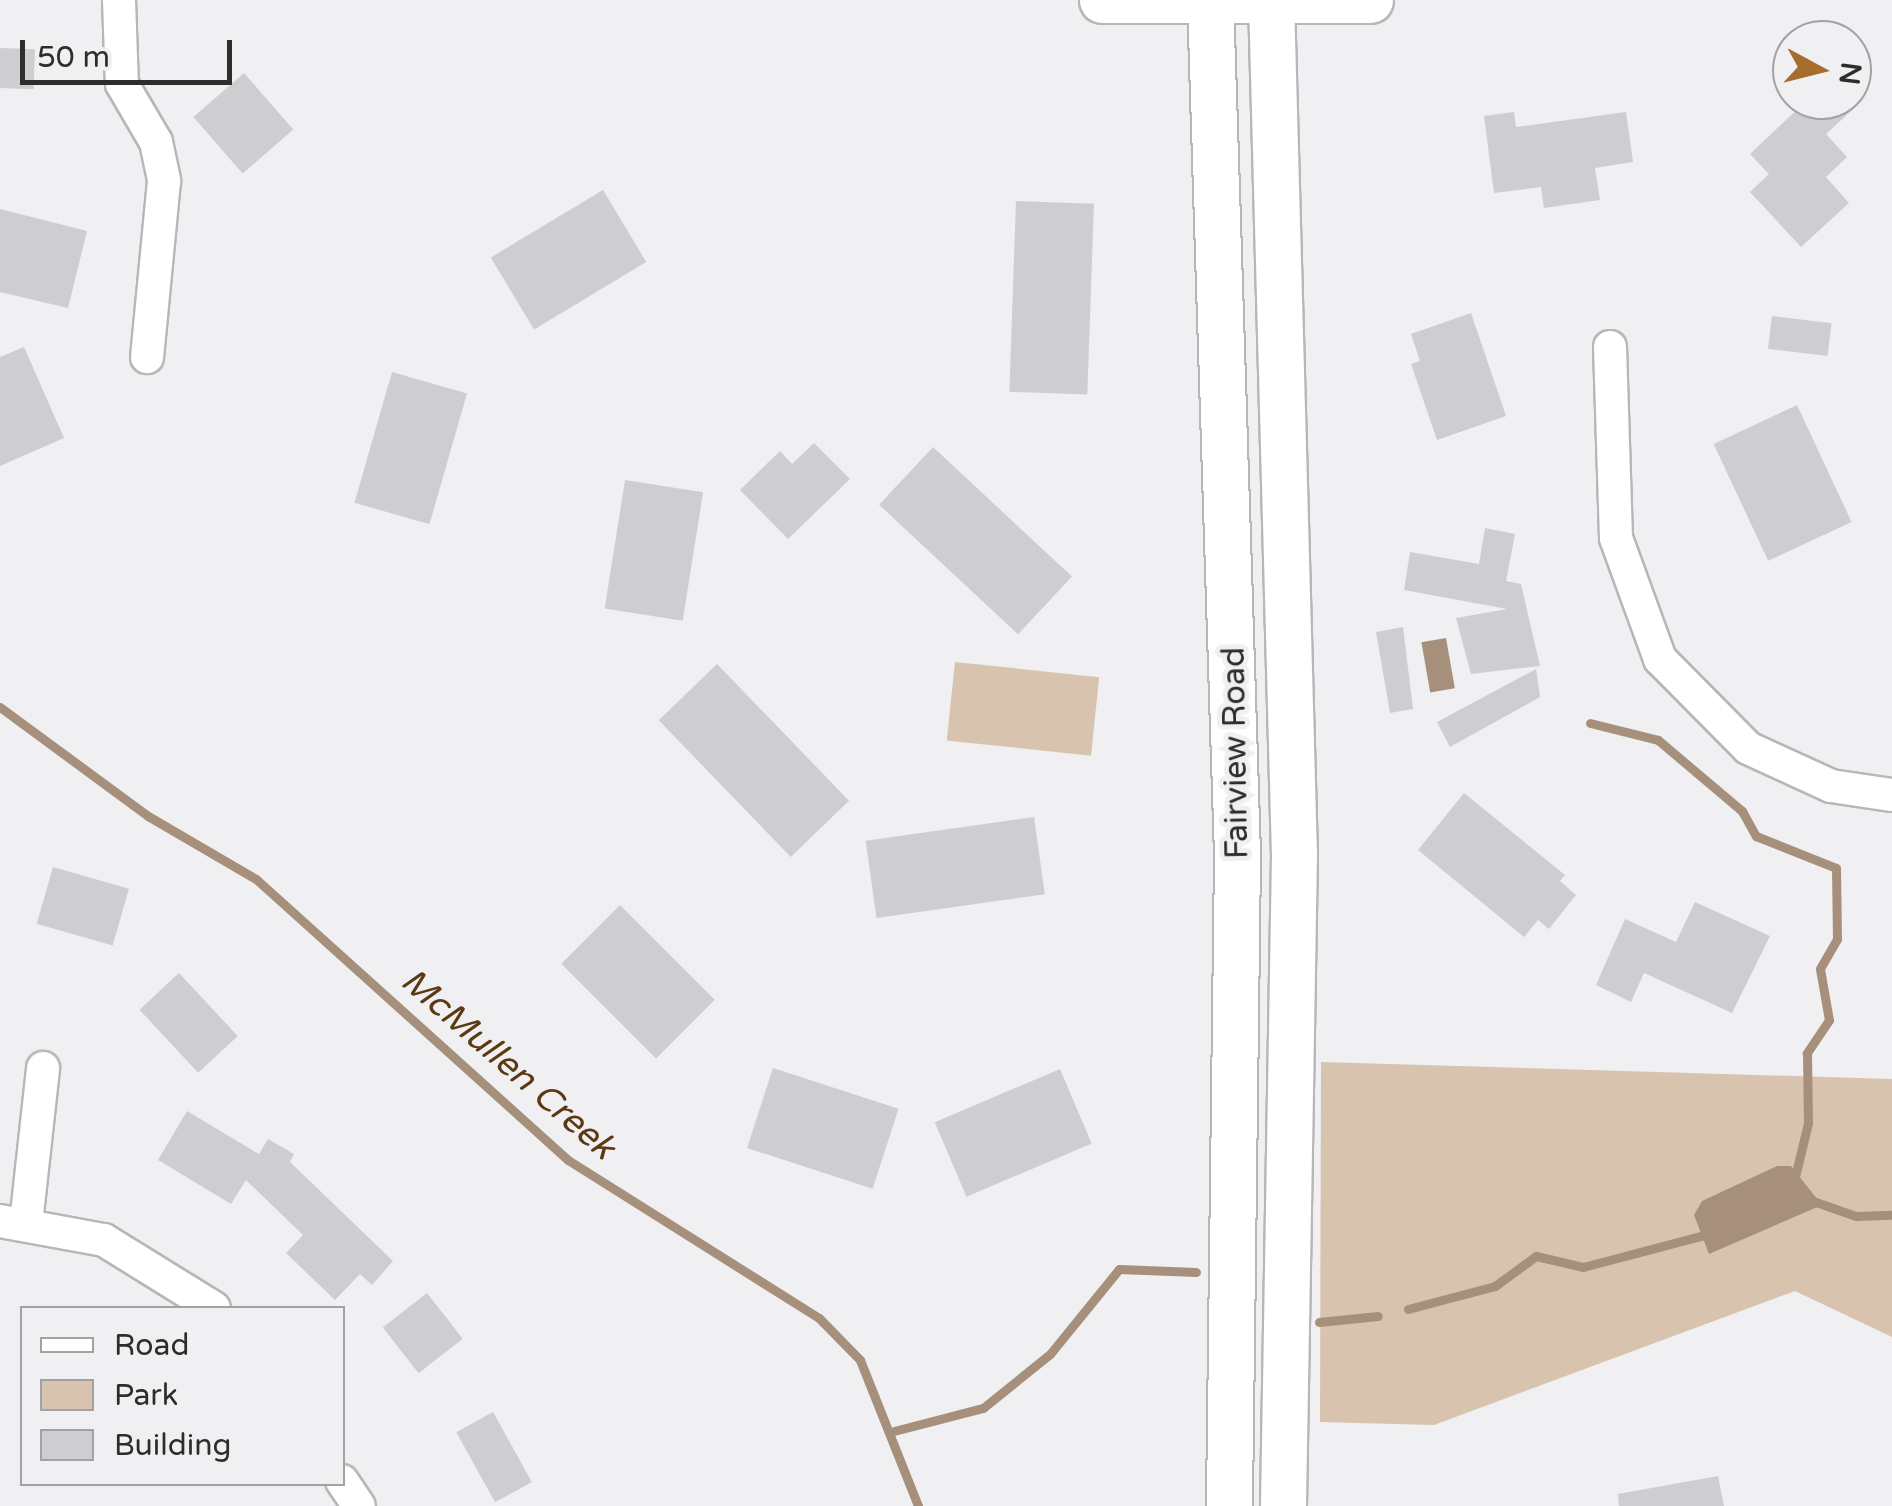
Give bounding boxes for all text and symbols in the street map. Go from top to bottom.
scale bar [25,20,238,82]
north arrow [1772,20,1872,120]
text: 50 m [37,39,110,76]
text: N [1832,60,1868,87]
street label: Fairview Road [1215,647,1257,859]
water label: McMullen Creek [392,960,624,1168]
legend [20,1306,345,1486]
text: Road [114,1327,189,1364]
text: Park [114,1377,178,1414]
text: Building [114,1427,231,1464]

